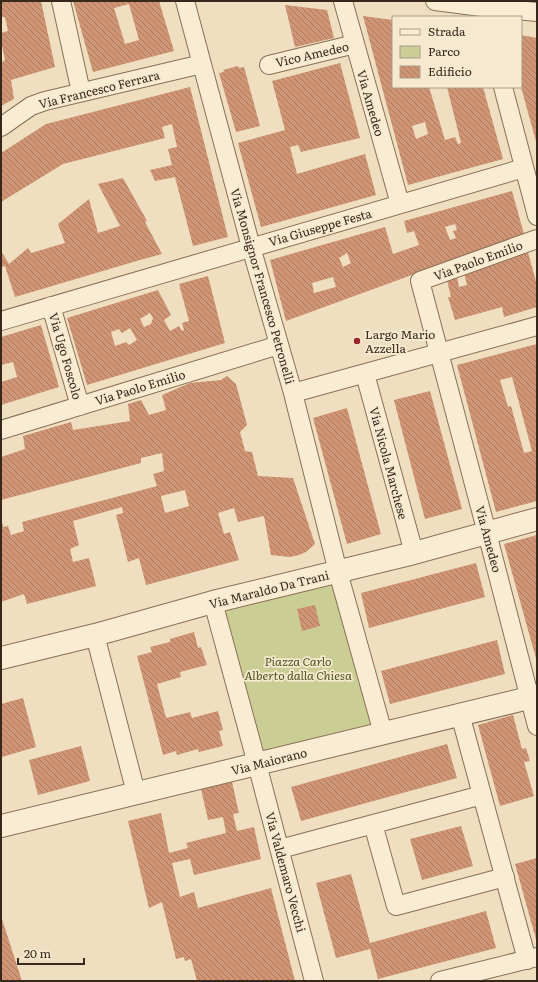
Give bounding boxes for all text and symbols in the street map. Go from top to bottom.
legend [392,16,522,88]
text: Strada [428,22,466,40]
street label: Vico Amedeo [273,37,351,71]
text: Parco [428,42,460,60]
text: Edificio [428,62,472,80]
street label: Via Francesco Ferrara [37,65,162,113]
street label: Via Amedeo [353,68,389,138]
street label: Via Monsignor Francesco Petronelli [226,186,300,386]
street label: Via Giuseppe Festa [266,204,374,250]
street label: Via Paolo Emilio [431,236,525,284]
street label: Via Ugo Foscolo [45,310,87,402]
place label: Largo Mario Azzella [365,325,435,357]
marker: Largo Mario Azzella [352,336,362,346]
street label: Via Paolo Emilio [93,365,187,409]
street label: Via Nicola Marchese [365,405,413,521]
street label: Via Amedeo [471,504,507,574]
street label: Via Maraldo Da Trani [207,565,331,613]
park label: Piazza Carlo Alberto dalla Chiesa [244,652,352,684]
street label: Via Maiorano [229,743,309,779]
street label: Via Valdemaro Vecchi [261,810,311,934]
scale bar [18,940,84,966]
text: 20 m [24,944,51,962]

